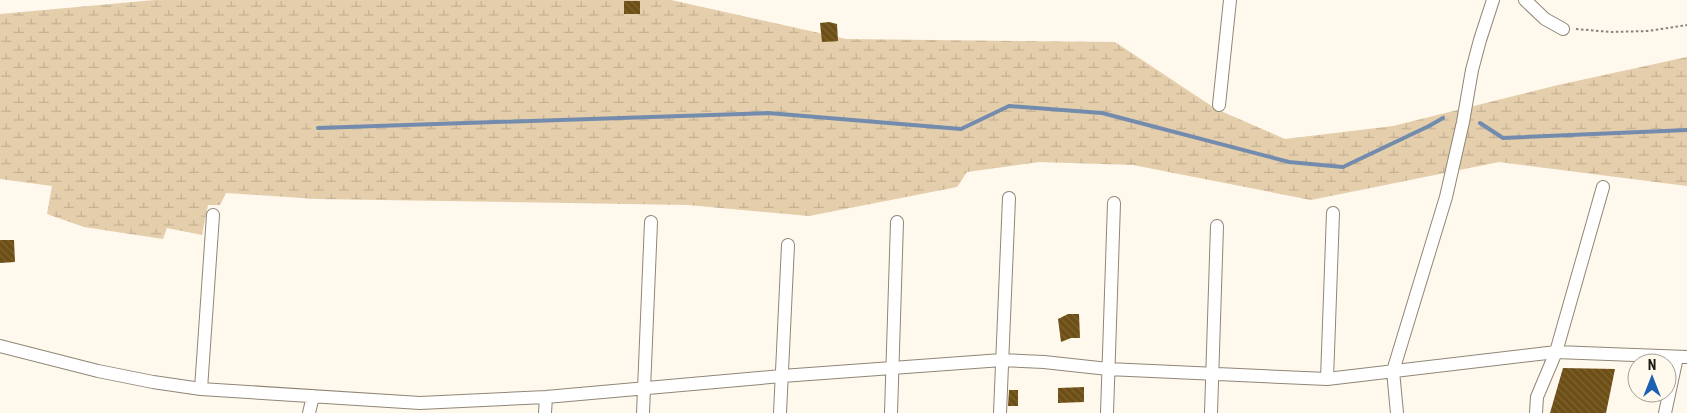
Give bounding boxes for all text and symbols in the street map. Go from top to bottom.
north arrow [1627,353,1677,403]
text: N [1648,357,1656,373]

